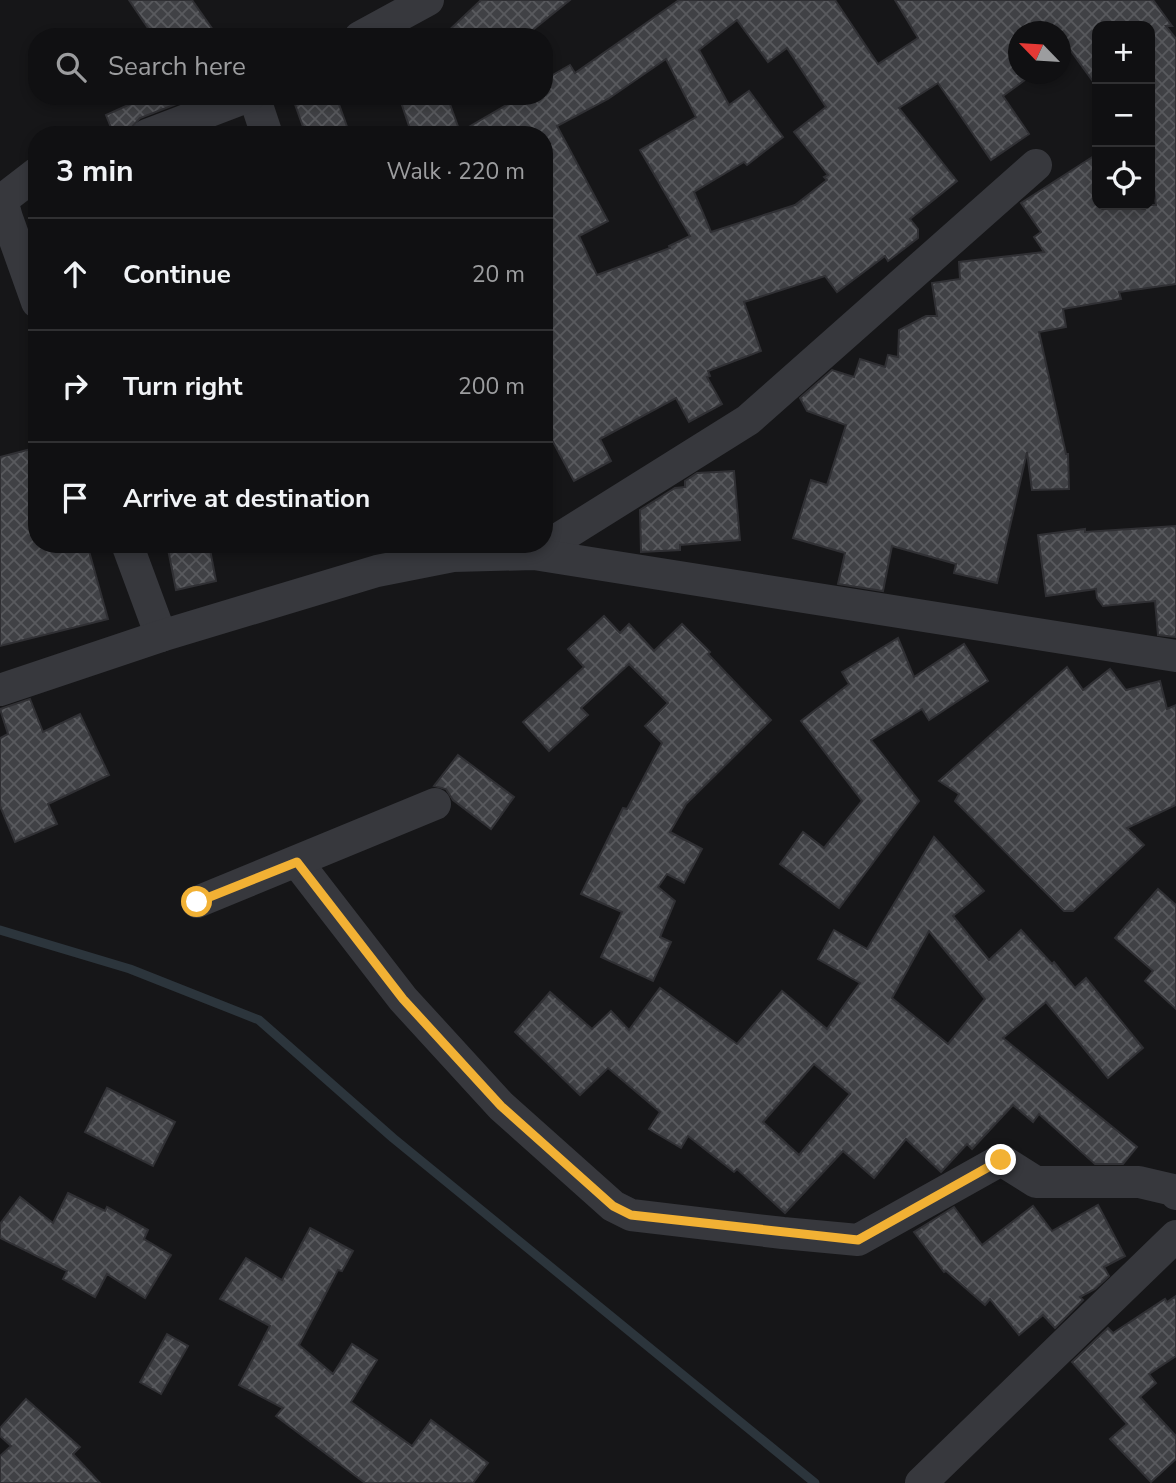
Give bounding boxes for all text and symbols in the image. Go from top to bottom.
north arrow [1008,21,1071,84]
map controls [1092,21,1155,210]
button: + [1092,21,1155,84]
search box [28,28,553,105]
icon: search [52,48,90,86]
text: Search here [108,49,246,84]
button: − [1092,84,1155,147]
button: locate [1092,147,1155,210]
text: 3 min [56,151,134,192]
text: Walk · 220 m [386,156,525,187]
icon: ahead [56,255,94,293]
text: Continue [123,257,231,292]
text: 20 m [472,259,525,290]
icon: right [56,367,94,405]
text: Turn right [123,369,242,404]
text: 200 m [458,371,525,402]
icon: arrive [56,479,94,517]
text: Arrive at destination [123,481,370,516]
route start [181,886,212,917]
route end [985,1144,1016,1175]

